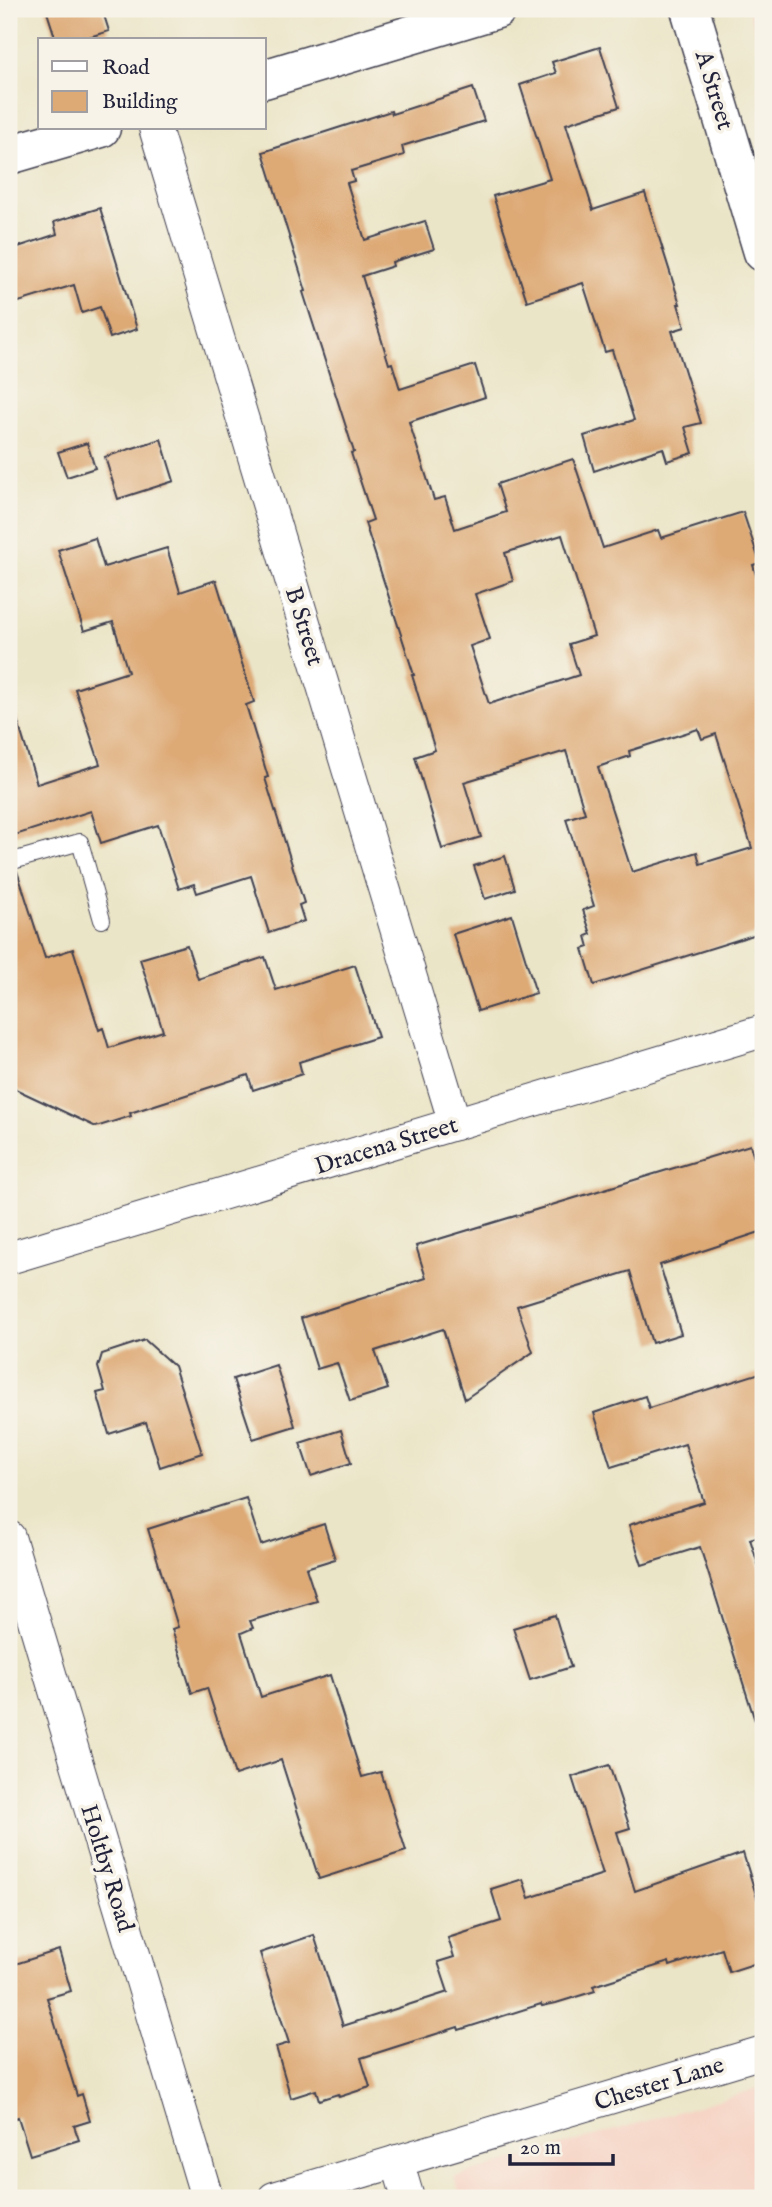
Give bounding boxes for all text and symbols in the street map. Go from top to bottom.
legend [38,38,266,130]
street label: A Street [687,46,740,134]
text: Road [102,55,150,82]
text: Building [102,89,178,116]
street label: B Street [277,583,330,670]
street label: Dracena Street [311,1110,462,1183]
street label: Holtby Road [72,1801,141,1936]
street label: Chester Lane [591,2050,728,2119]
scale bar [510,2123,613,2167]
text: 20 m [520,2135,561,2162]

